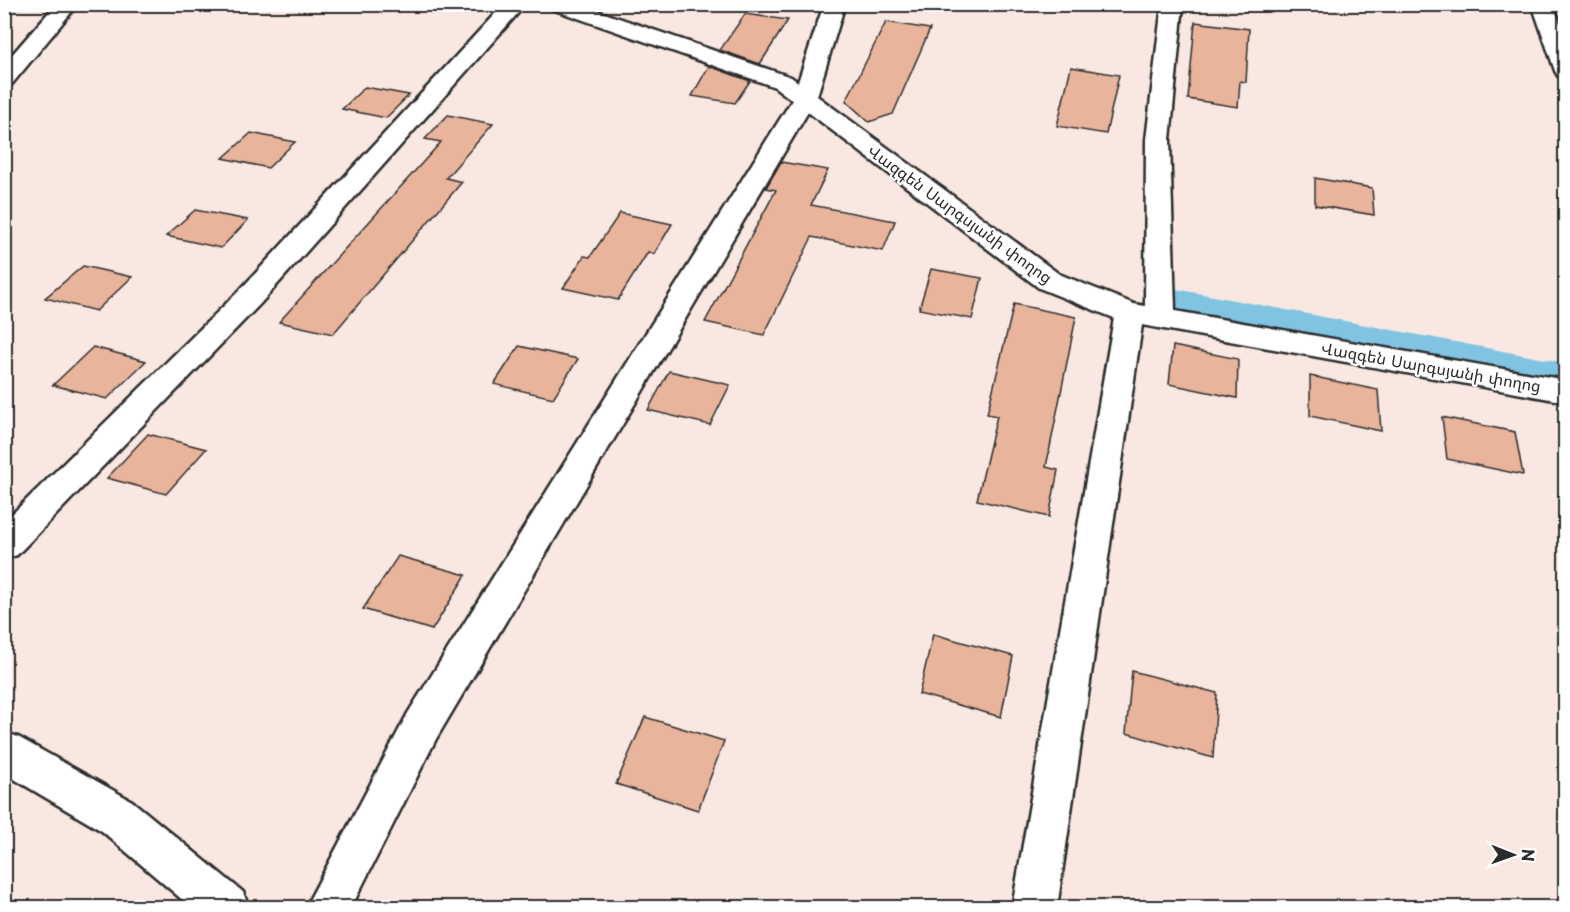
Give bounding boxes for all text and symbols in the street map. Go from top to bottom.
street label: Վազգեն Սարգսյանի փողոց [863,138,1058,288]
street label: Վազգեն Սարգսյանի փողոց [1319,335,1543,397]
north arrow [1483,825,1543,885]
text: N [1517,849,1541,862]

